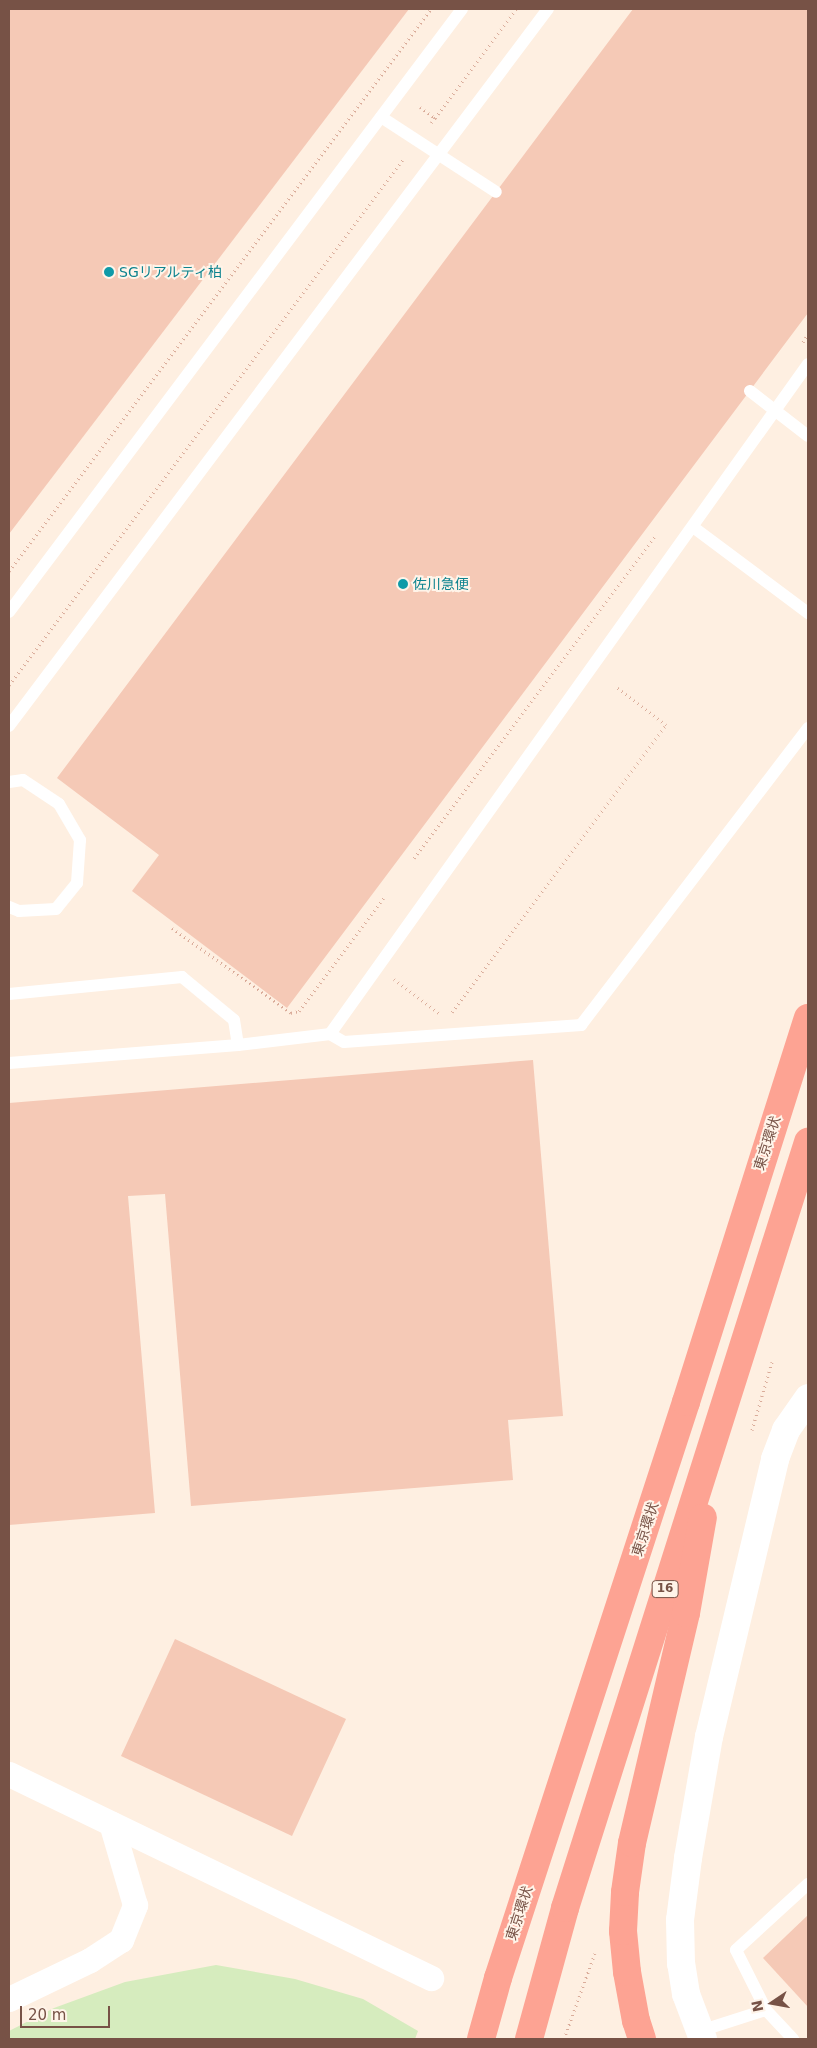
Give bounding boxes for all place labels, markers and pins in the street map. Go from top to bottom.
place label: SGリアルティ柏 [119,264,223,280]
marker: SGリアルティ柏 [103,266,115,278]
place label: 佐川急便 [413,576,469,592]
marker: 佐川急便 [397,578,409,590]

